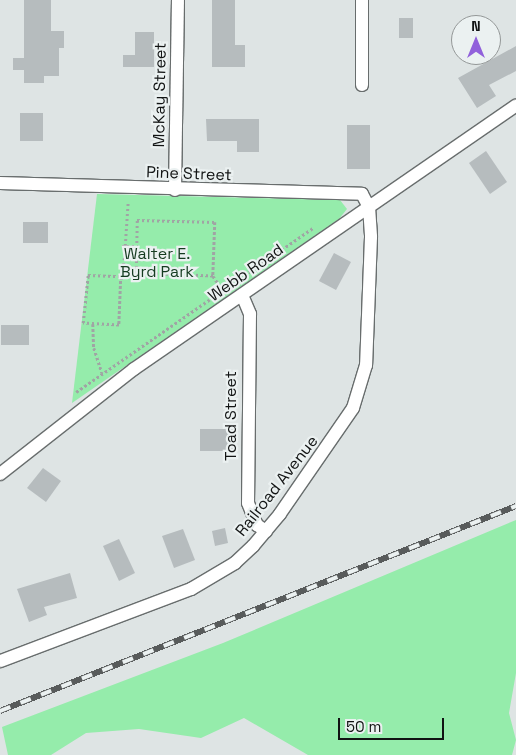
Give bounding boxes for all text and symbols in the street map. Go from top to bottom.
north arrow [451,15,501,65]
text: N [471,17,481,35]
street label: McKay Street [149,42,171,148]
street label: Pine Street [146,163,232,185]
street label: Webb Road [205,240,287,306]
park label: Walter E. Byrd Park [120,244,194,282]
street label: Toad Street [221,371,241,461]
street label: Railroad Avenue [232,432,322,540]
scale bar [341,708,447,740]
text: 50 m [346,717,381,736]

